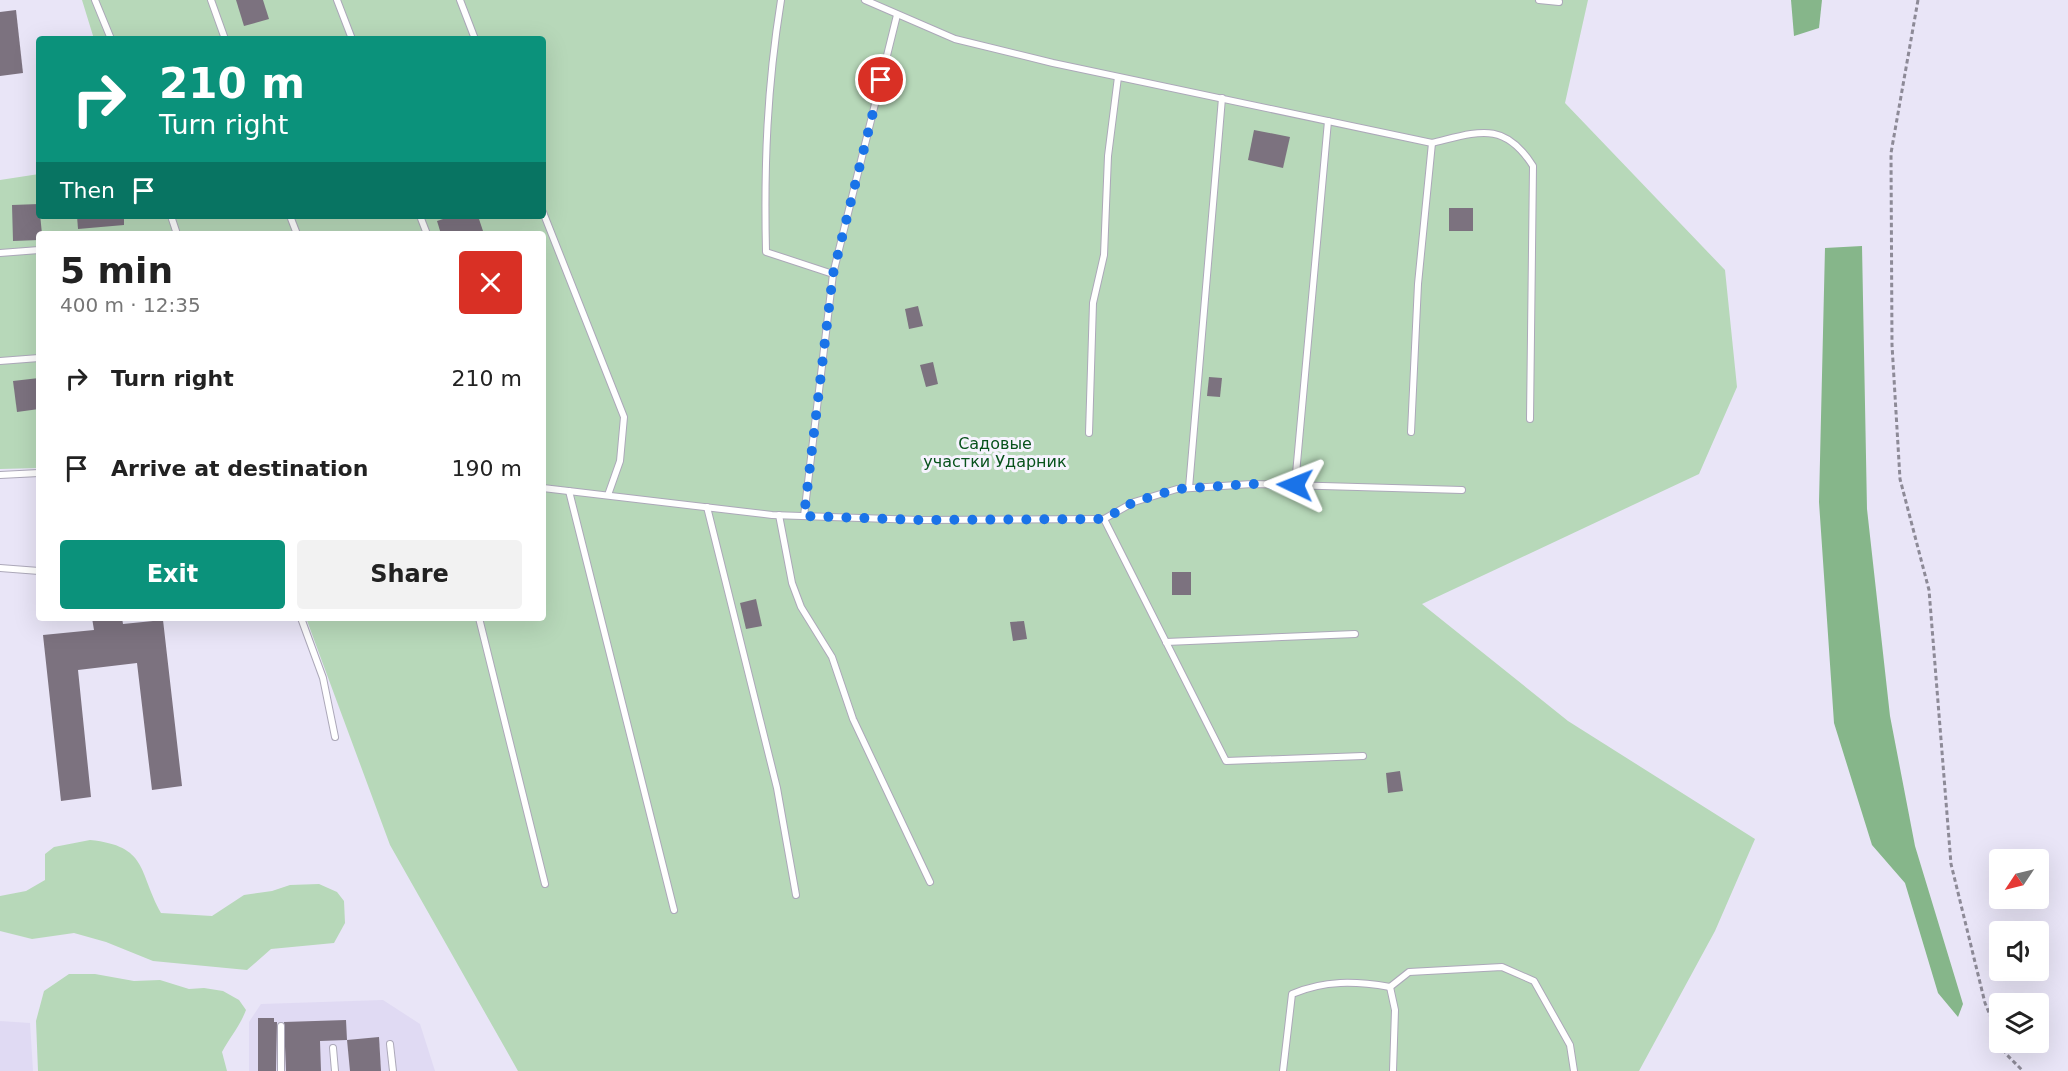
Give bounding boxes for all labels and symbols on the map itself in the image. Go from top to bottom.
pin [855,54,906,105]
park label: Садовые участки Ударник [923,434,1067,471]
position arrow [1263,453,1327,517]
north arrow [1989,849,2049,909]

